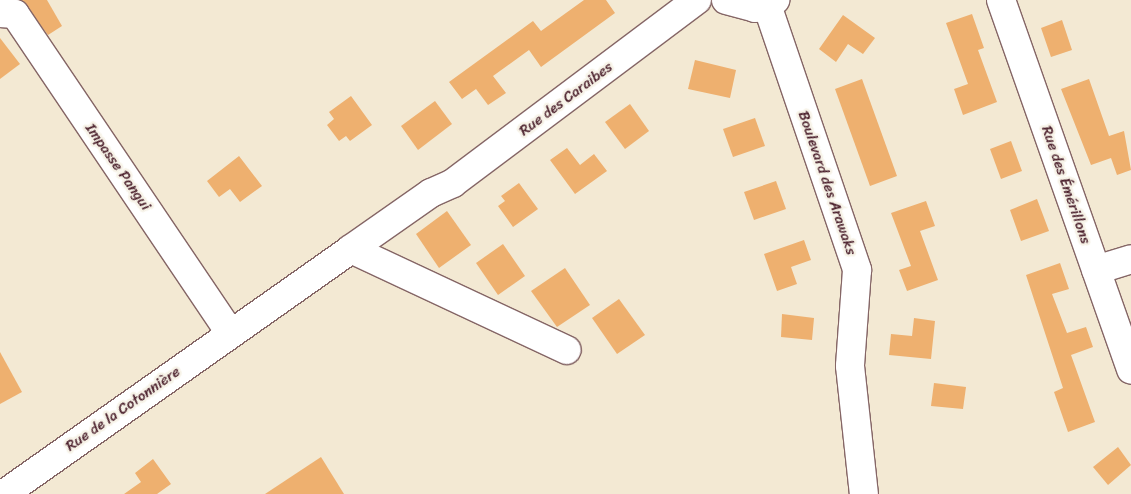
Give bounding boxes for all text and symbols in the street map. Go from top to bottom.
street label: Rue des Caraibes [516,58,616,140]
street label: Boulevard des Arawaks [794,108,860,258]
street label: Impasse Pangui [81,120,155,214]
street label: Rue des Émérillons [1037,124,1095,246]
street label: Rue de la Cotonnière [62,362,184,456]

